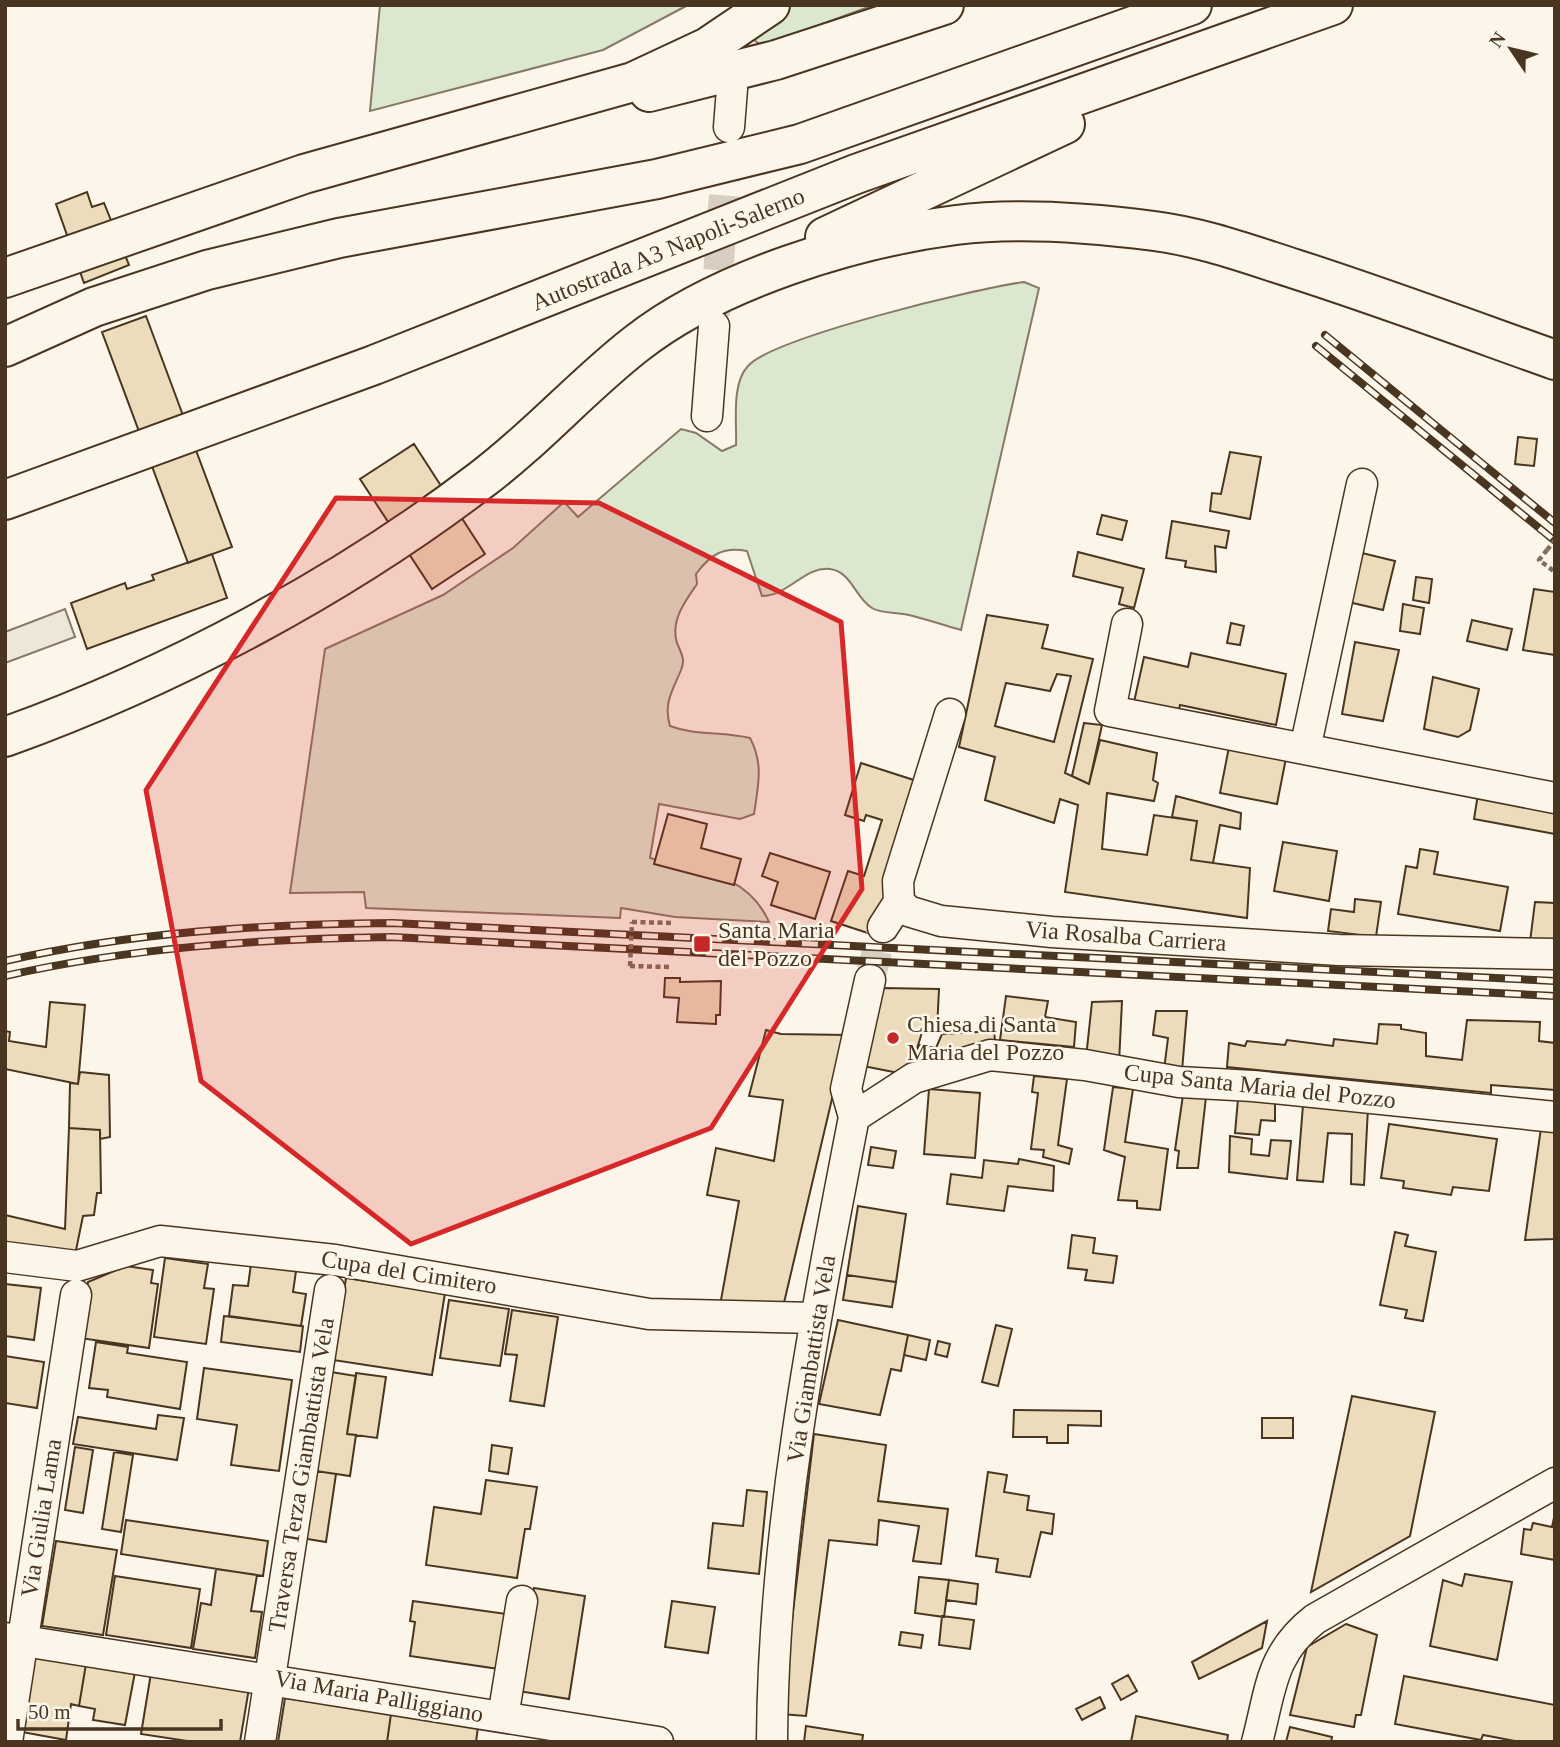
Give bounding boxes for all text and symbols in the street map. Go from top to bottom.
north arrow [1476,14,1546,84]
text: N [1485,28,1510,51]
street label: Autostrada A3 Napoli-Salerno [528,182,808,316]
street label: Via Rosalba Carriera [1025,916,1228,956]
place label: Santa Maria del Pozzo [718,917,835,971]
marker: Santa Maria del Pozzo [692,934,712,954]
place label: Chiesa di Santa Maria del Pozzo [907,1011,1064,1065]
marker: Chiesa di Santa Maria del Pozzo [885,1030,901,1046]
street label: Cupa Santa Maria del Pozzo [1123,1059,1397,1113]
street label: Cupa del Cimitero [319,1245,499,1299]
street label: Via Giambattista Vela [782,1253,840,1465]
street label: Traversa Terza Giambattista Vela [263,1315,339,1634]
street label: Via Giulia Lama [16,1437,66,1599]
street label: Via Maria Palliggiano [272,1665,486,1727]
scale bar [18,1688,220,1732]
text: 50 m [28,1700,71,1724]

